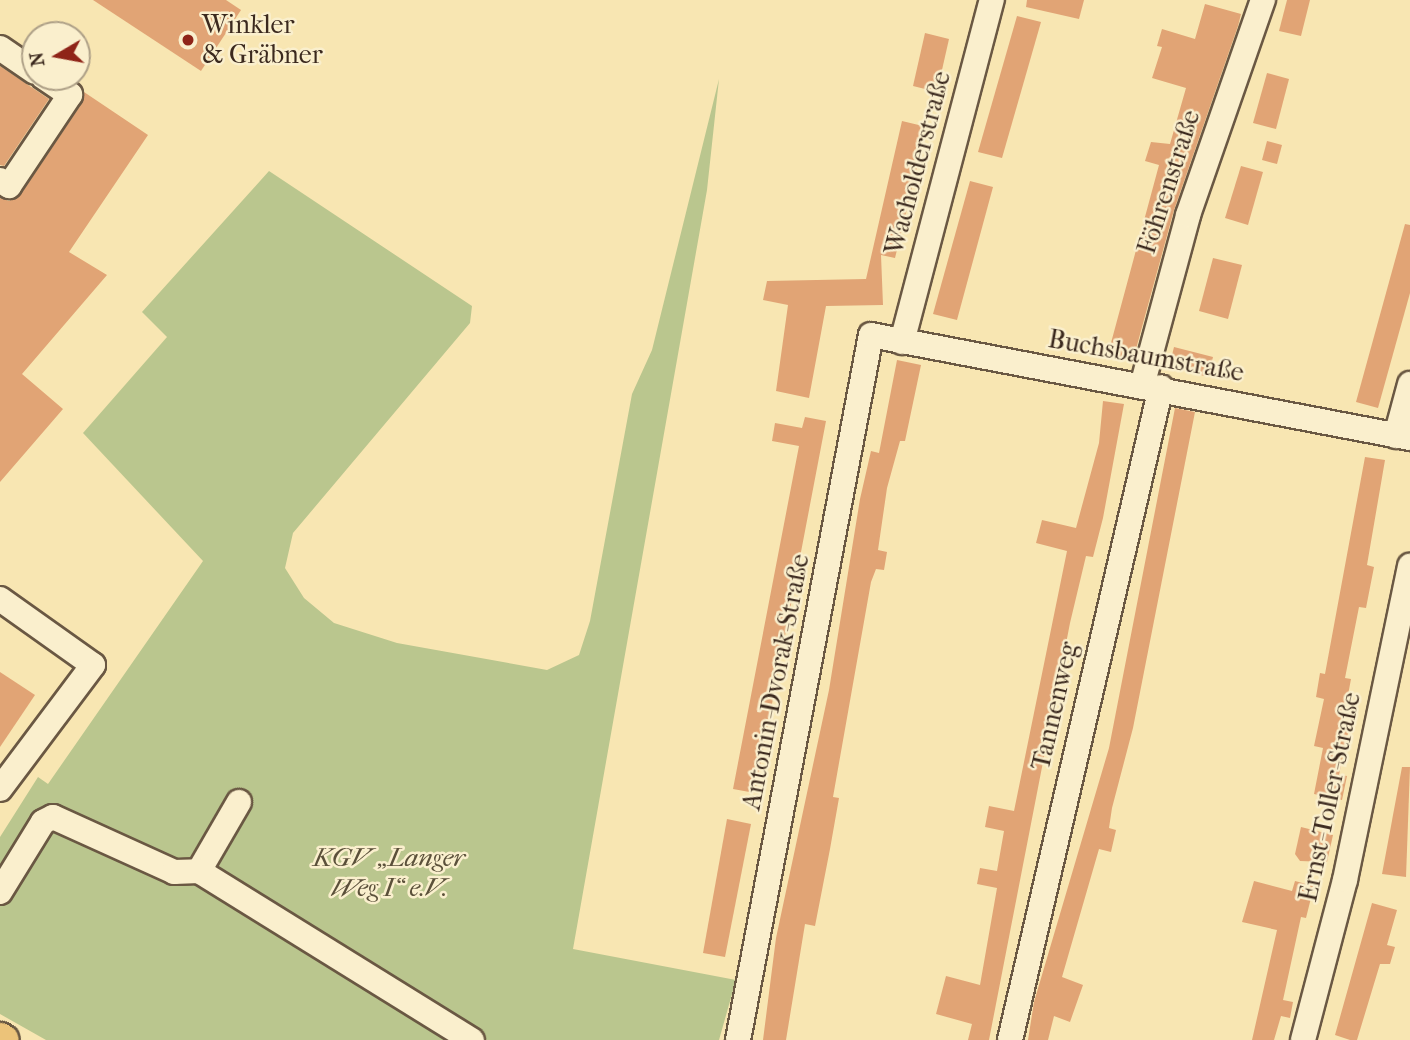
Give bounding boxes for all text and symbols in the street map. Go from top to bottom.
place label: Winkler & Gräbner [202,9,323,70]
north arrow [21,21,91,91]
marker: Winkler & Gräbner [180,32,196,48]
text: N [25,50,49,68]
street label: Wacholderstraße [879,68,957,258]
street label: Föhrenstraße [1131,106,1207,258]
street label: Buchsbaumstraße [1046,323,1246,389]
street label: Antonin-Dvorak-Straße [736,551,816,813]
street label: Tannenweg [1025,639,1085,773]
street label: Ernst-Toller-Straße [1293,689,1367,905]
park label: KGV „Langer Weg I“ e.V. [313,842,465,903]

